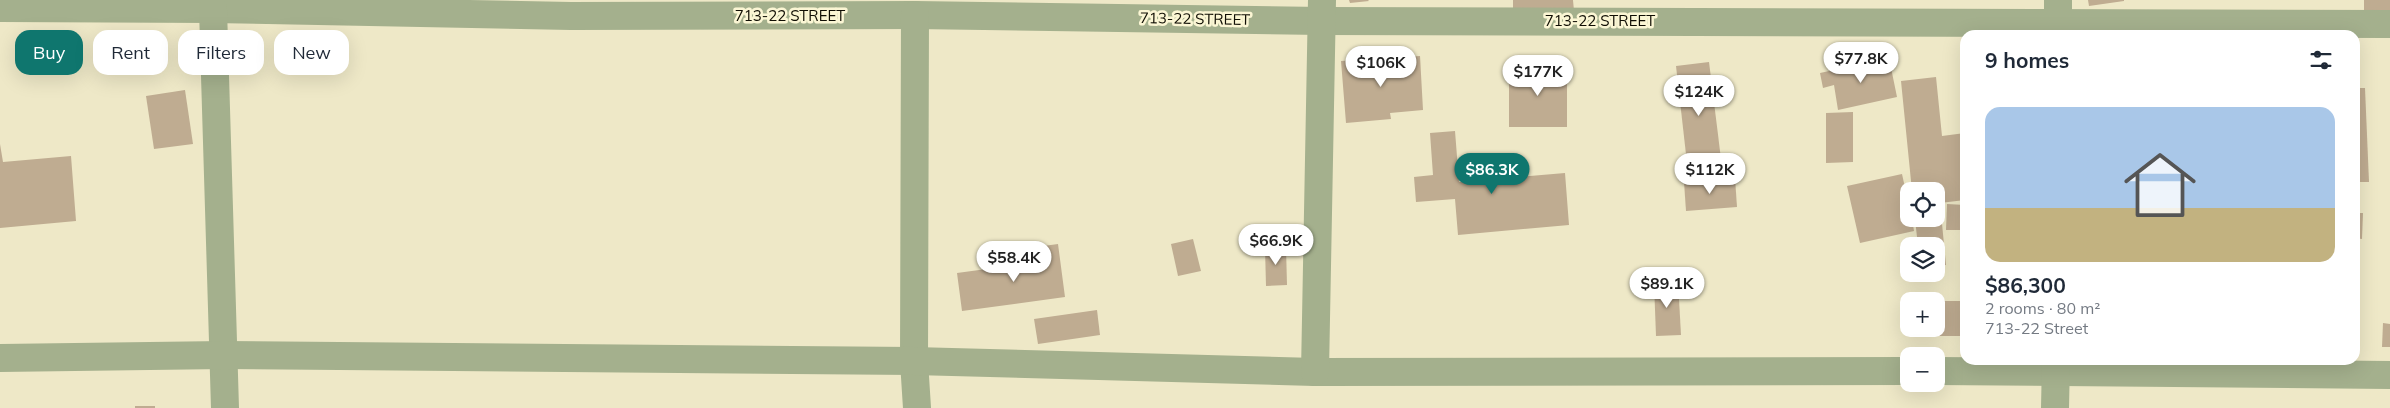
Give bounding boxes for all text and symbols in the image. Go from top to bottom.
street label: 713-22 STREET [735,6,845,25]
street label: 713-22 STREET [1140,8,1250,29]
street label: 713-22 STREET [1545,11,1655,30]
chip: Buy [15,30,83,75]
chip: Rent [93,30,168,75]
chip: Filters [178,30,264,75]
chip: New [274,30,349,75]
pin: $77.8K [1820,42,1902,84]
pin: $106K [1346,46,1416,88]
icon: filters [2307,46,2335,74]
text: 9 homes [1985,47,2069,73]
text: $77.8K [1834,48,1888,68]
text: $106K [1356,52,1406,72]
pin: $177K [1503,54,1573,97]
text: $177K [1513,61,1563,81]
pin: $124K [1664,74,1734,117]
text: $124K [1674,81,1724,101]
icon: home [2115,140,2205,230]
pin: $86.3K [1451,152,1533,195]
pin: $112K [1675,152,1745,195]
text: $86.3K [1465,159,1519,179]
text: $112K [1685,159,1735,179]
map controls [1900,182,1945,392]
button: locate [1900,182,1945,227]
pin: $66.9K [1235,224,1317,266]
text: $66.9K [1249,230,1303,250]
button: layers [1900,237,1945,282]
pin: $58.4K [973,240,1055,283]
text: $58.4K [987,247,1041,267]
pin: $89.1K [1626,266,1708,309]
text: $86,300 [1985,272,2066,298]
text: $89.1K [1640,273,1694,293]
button: + [1900,292,1945,337]
text: 2 rooms · 80 m² [1985,298,2100,318]
text: 713-22 Street [1985,318,2088,338]
button: − [1900,347,1945,392]

